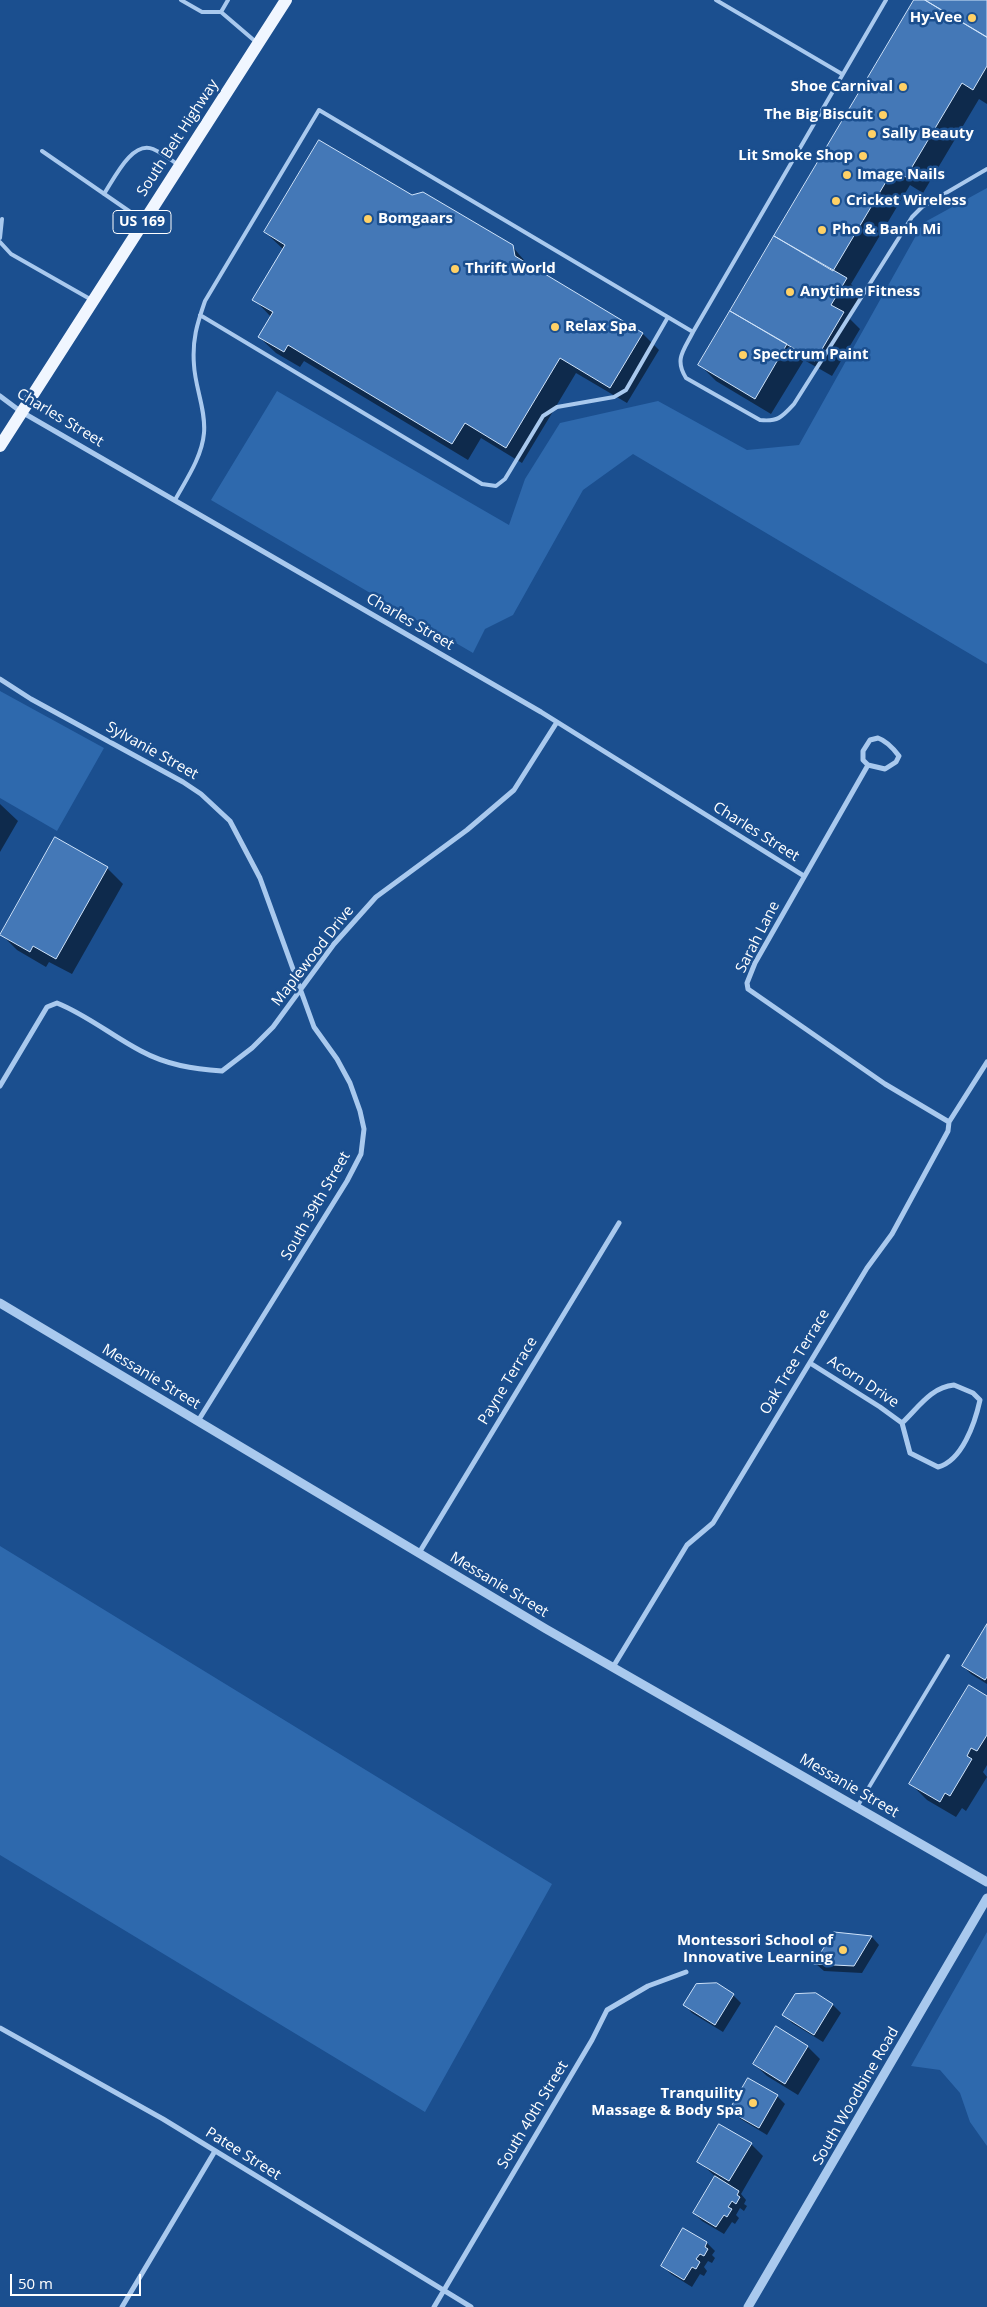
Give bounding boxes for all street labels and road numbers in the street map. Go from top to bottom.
street label: South Belt Highway [133,76,223,200]
road number: US 169 [113,210,171,233]
street label: Charles Street [13,385,107,451]
street label: Charles Street [363,590,457,654]
street label: Sylvanie Street [103,718,201,784]
street label: Charles Street [710,798,802,866]
street label: Sarah Lane [732,898,784,976]
street label: Maplewood Drive [268,902,358,1010]
street label: South 39th Street [278,1149,354,1263]
street label: Oak Tree Terrace [756,1306,834,1418]
street label: Payne Terrace [475,1334,541,1428]
street label: Messanie Street [98,1341,204,1413]
street label: Acorn Drive [824,1352,902,1412]
street label: Messanie Street [446,1549,552,1621]
street label: Messanie Street [796,1750,902,1822]
street label: South Woodbine Road [809,2024,903,2168]
street label: South 40th Street [494,2058,572,2172]
street label: Patee Street [202,2124,284,2184]

